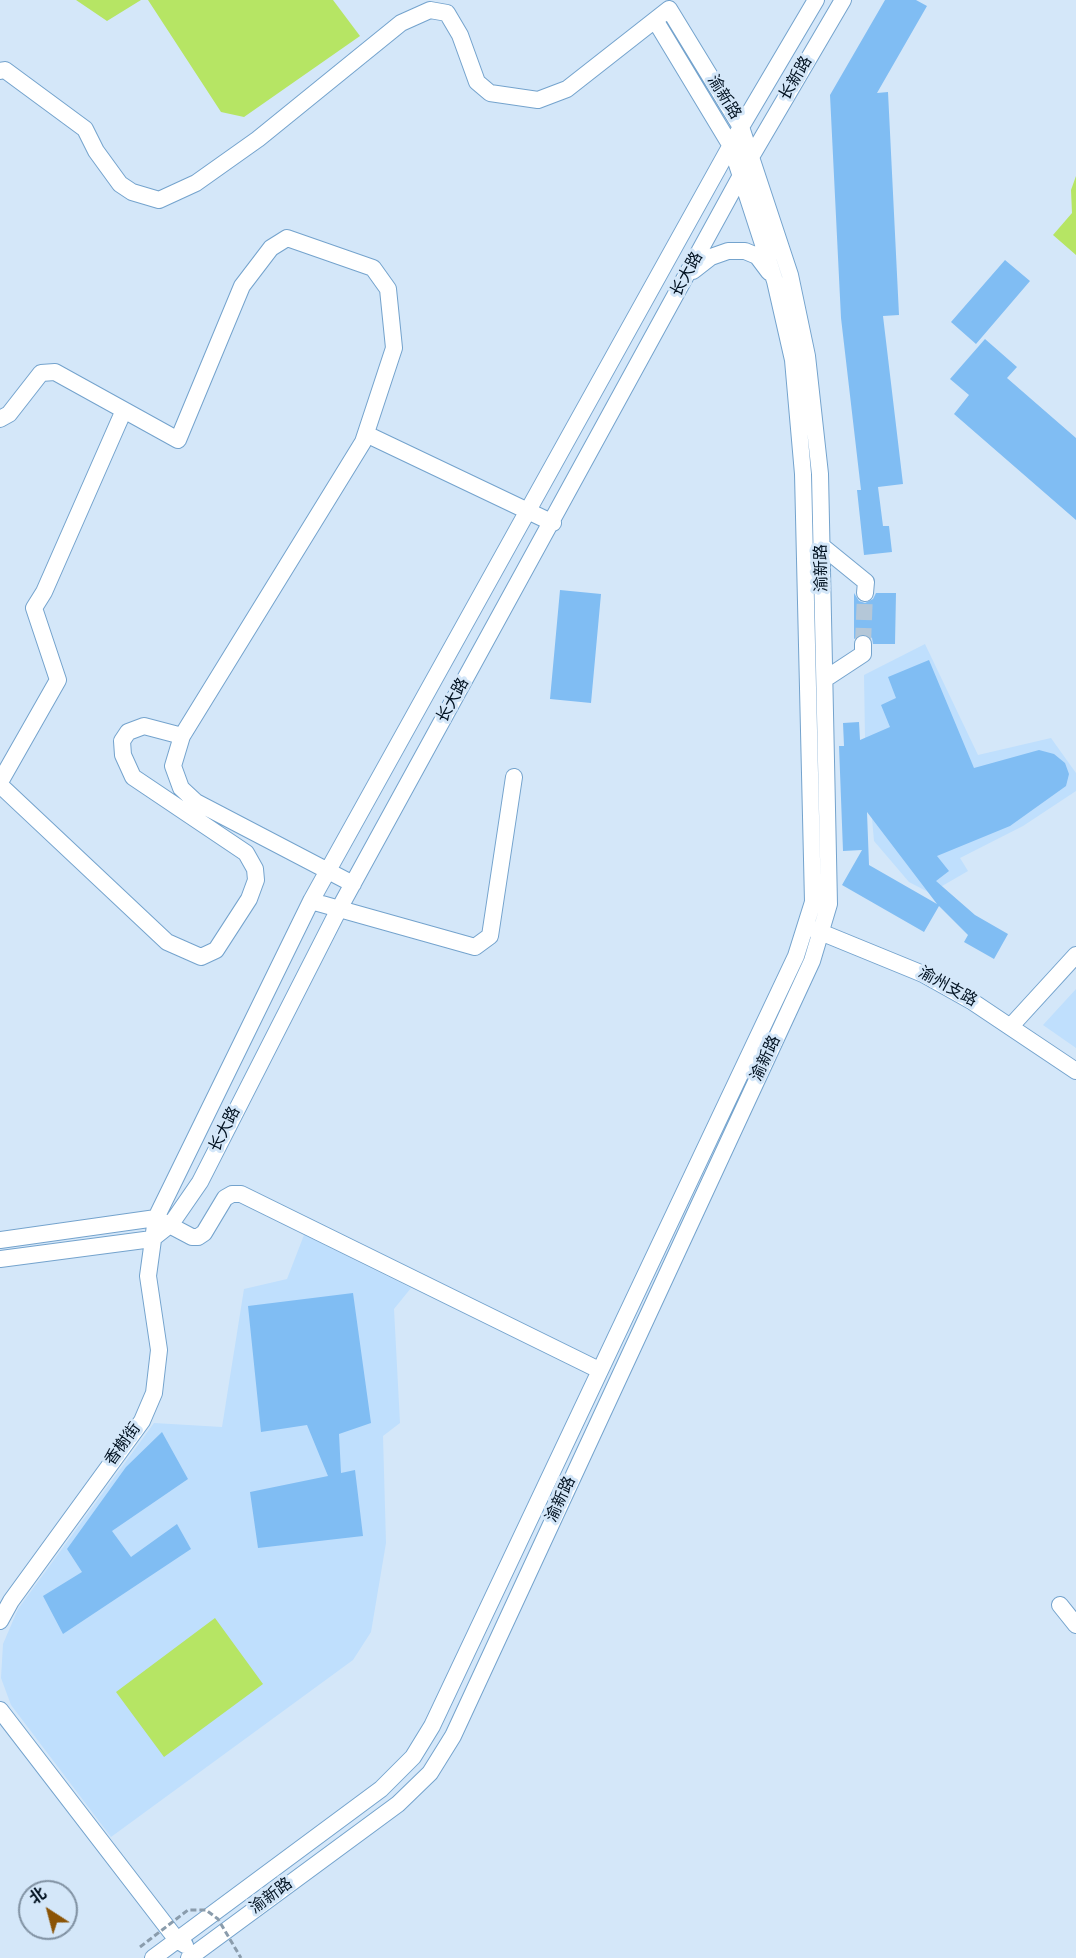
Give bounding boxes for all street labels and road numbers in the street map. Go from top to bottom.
street label: 长新路 [777,53,817,105]
street label: 渝新路 [702,73,744,123]
street label: 长大路 [668,249,708,301]
street label: 渝新路 [813,544,833,592]
street label: 长大路 [434,675,474,727]
street label: 渝州支路 [914,964,980,1012]
street label: 渝新路 [748,1033,786,1085]
street label: 长大路 [207,1104,245,1156]
street label: 香榭街 [102,1420,146,1470]
street label: 渝新路 [543,1474,581,1526]
street label: 渝新路 [247,1875,297,1919]

